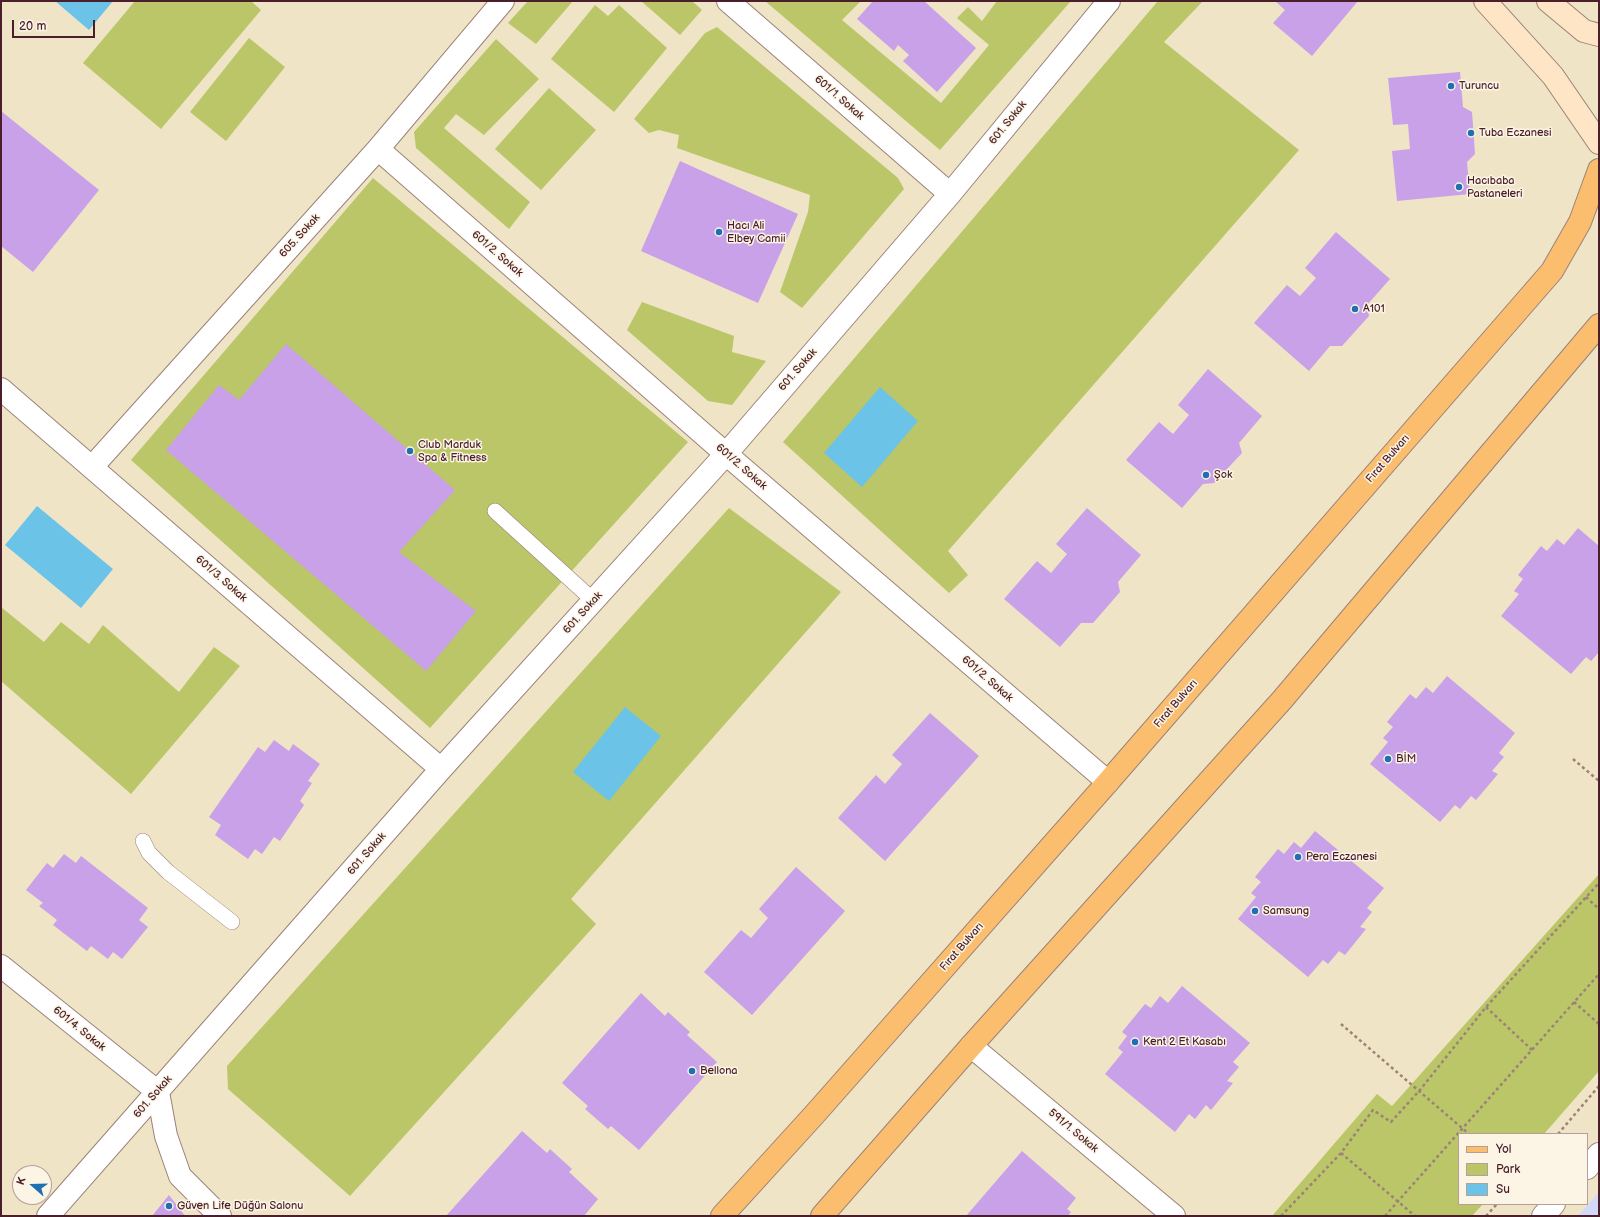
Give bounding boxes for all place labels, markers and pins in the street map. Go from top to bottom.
place label: Turuncu [1459,79,1499,93]
marker: Turuncu [1446,81,1456,91]
place label: Tuba Eczanesi [1479,126,1552,140]
marker: Tuba Eczanesi [1466,128,1476,138]
place label: Hacıbaba Pastaneleri [1467,174,1523,200]
marker: Hacıbaba Pastaneleri [1454,182,1464,192]
place label: Hacı Ali Elbey Camii [727,219,786,245]
marker: Hacı Ali Elbey Camii [714,227,724,237]
place label: A101 [1363,302,1385,316]
marker: A101 [1350,304,1360,314]
place label: Club Marduk Spa & Fitness [418,438,487,464]
marker: Club Marduk Spa & Fitness [405,446,415,456]
place label: Şok [1214,468,1232,482]
marker: Şok [1201,470,1211,480]
place label: BİM [1396,752,1416,766]
marker: BİM [1383,754,1393,764]
place label: Pera Eczanesi [1306,850,1377,864]
marker: Pera Eczanesi [1293,852,1303,862]
place label: Samsung [1263,904,1309,918]
marker: Samsung [1250,906,1260,916]
place label: Kent 2 Et Kasabı [1143,1035,1226,1049]
marker: Kent 2 Et Kasabı [1130,1037,1140,1047]
place label: Bellona [700,1064,738,1078]
marker: Bellona [687,1066,697,1076]
place label: Güven Life Düğün Salonu [177,1199,303,1213]
marker: Güven Life Düğün Salonu [164,1201,174,1211]

